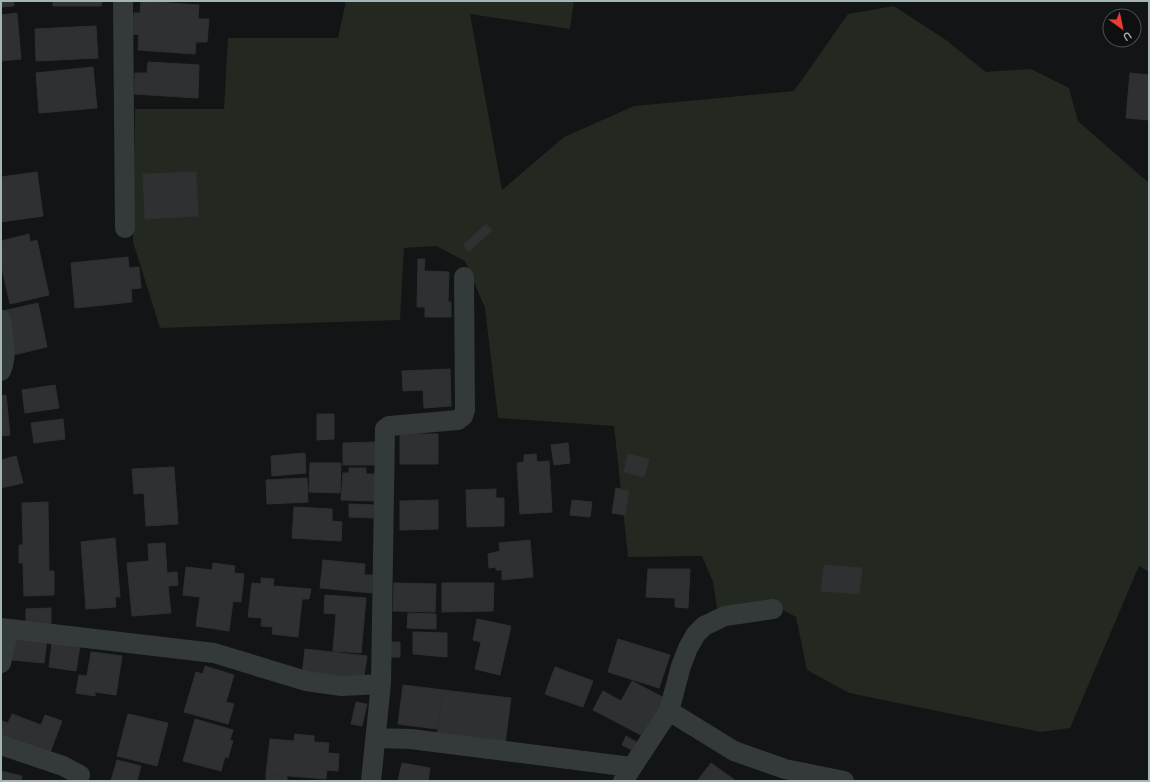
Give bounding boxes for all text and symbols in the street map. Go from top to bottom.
north arrow [1102,8,1142,48]
text: U [1120,28,1135,44]

